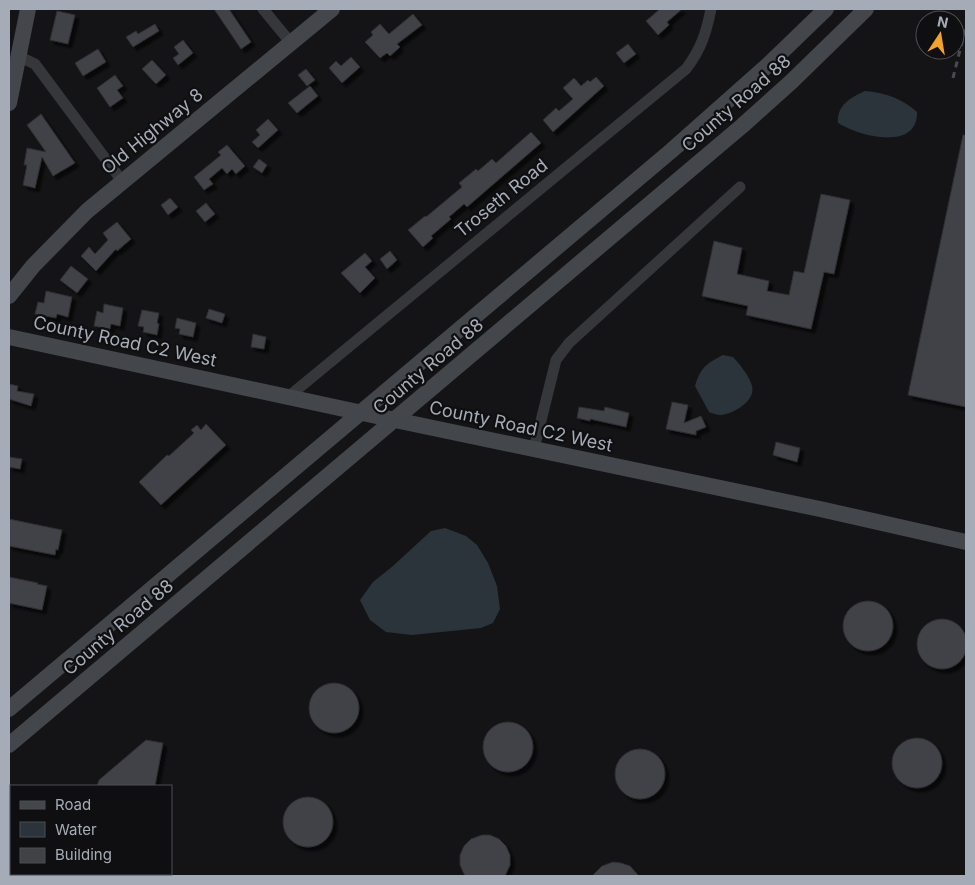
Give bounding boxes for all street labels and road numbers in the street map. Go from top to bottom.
street label: County Road 88 [677,50,795,156]
street label: Old Highway 8 [97,84,207,178]
street label: Troseth Road [451,154,551,242]
street label: County Road C2 West [31,311,219,371]
street label: County Road 88 [369,314,487,418]
street label: County Road C2 West [427,396,615,456]
street label: County Road 88 [59,575,177,679]

